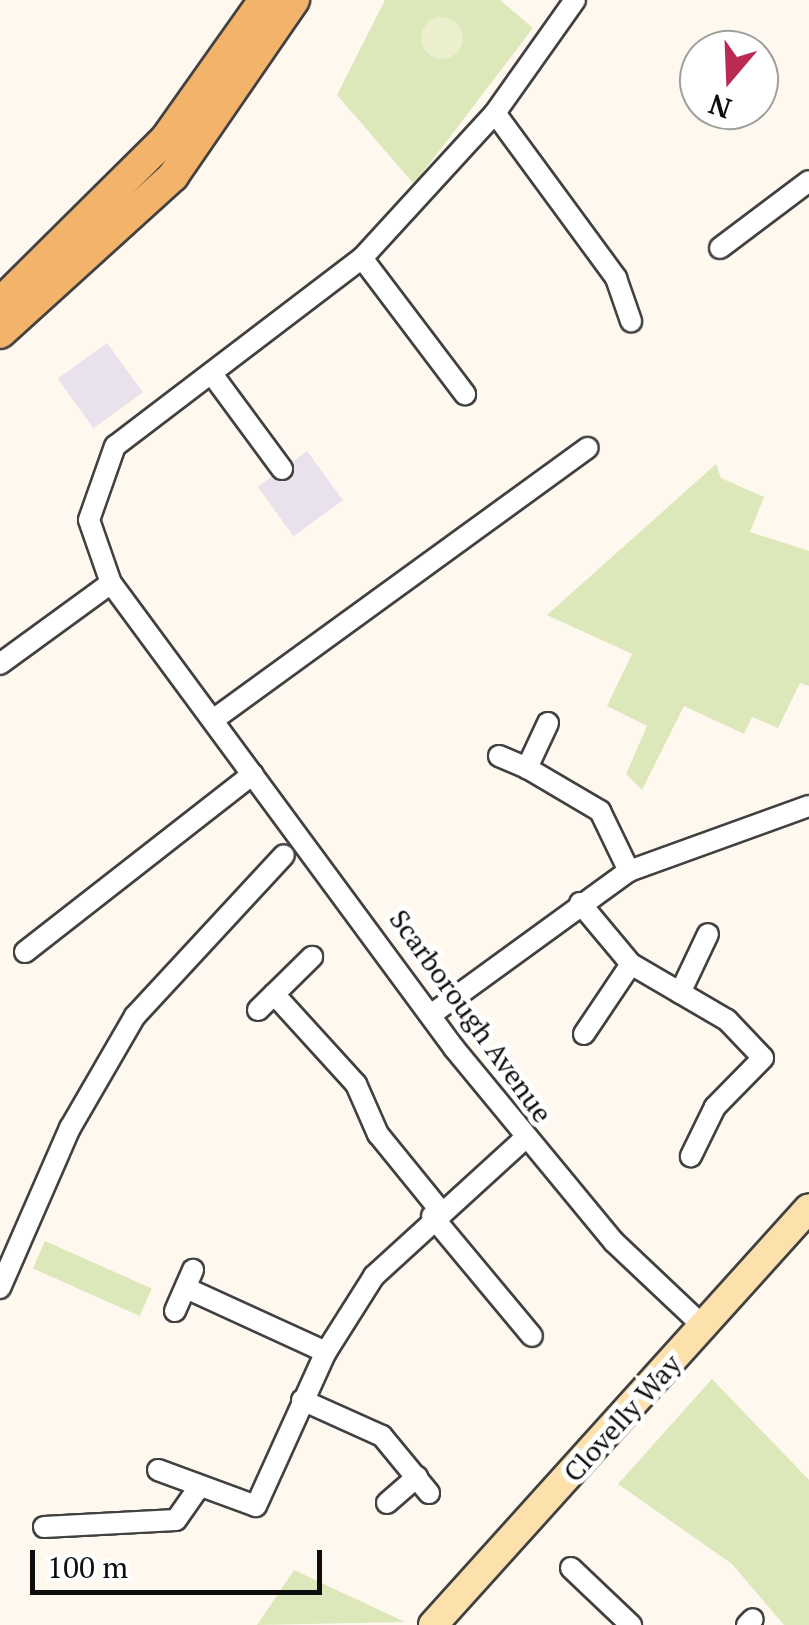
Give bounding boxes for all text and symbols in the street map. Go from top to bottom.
north arrow [679,30,779,130]
text: N [704,86,736,128]
street label: Scarborough Avenue [382,903,560,1129]
street label: Clovelly Way [556,1347,688,1489]
scale bar [35,1530,328,1592]
text: 100 m [47,1547,128,1587]

